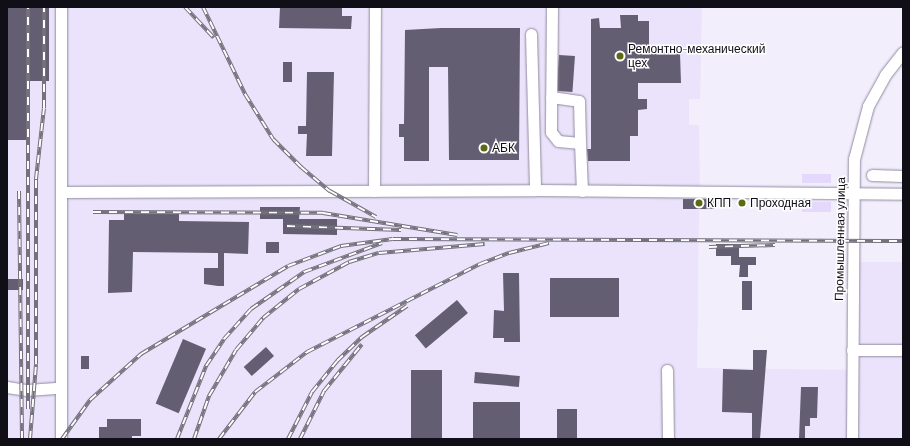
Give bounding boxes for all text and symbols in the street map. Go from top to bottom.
place label: Ремонтно-механический цех [628,42,765,70]
marker: Ремонтно-механический цех [615,51,625,61]
place label: АБК [492,141,515,155]
marker: АБК [479,143,489,153]
street label: Промышленная улица [832,177,848,301]
place label: КПП [707,196,731,210]
place label: Проходная [750,196,811,210]
marker: КПП [694,198,704,208]
marker: Проходная [737,198,747,208]

